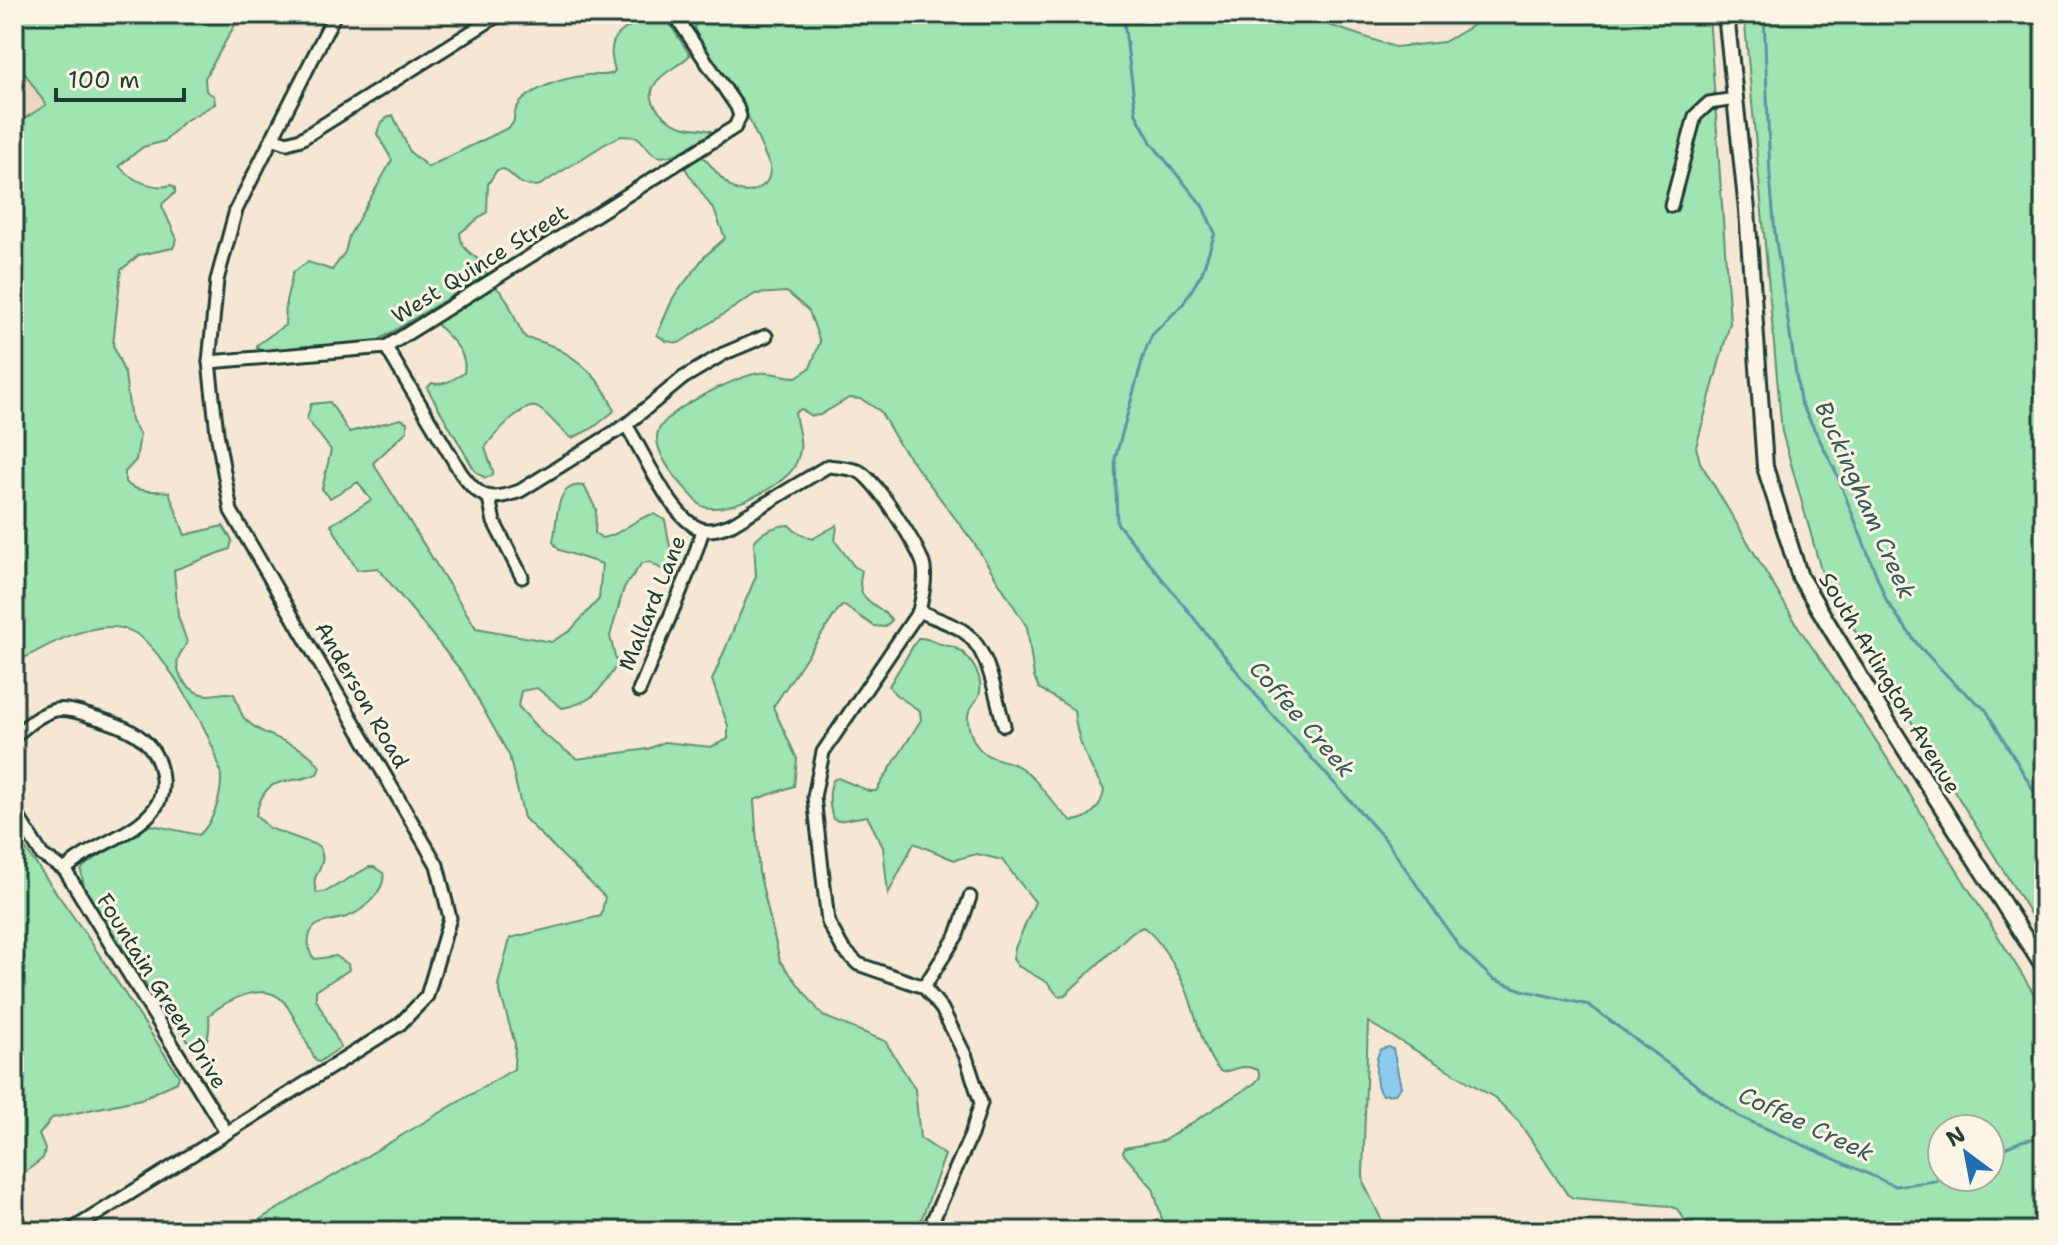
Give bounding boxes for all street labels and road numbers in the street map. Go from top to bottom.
street label: West Quince Street [386,198,574,330]
street label: Mallard Lane [612,531,692,675]
street label: South Arlington Avenue [1812,567,1968,799]
street label: Anderson Road [308,616,416,774]
street label: Fountain Green Drive [90,888,234,1094]

